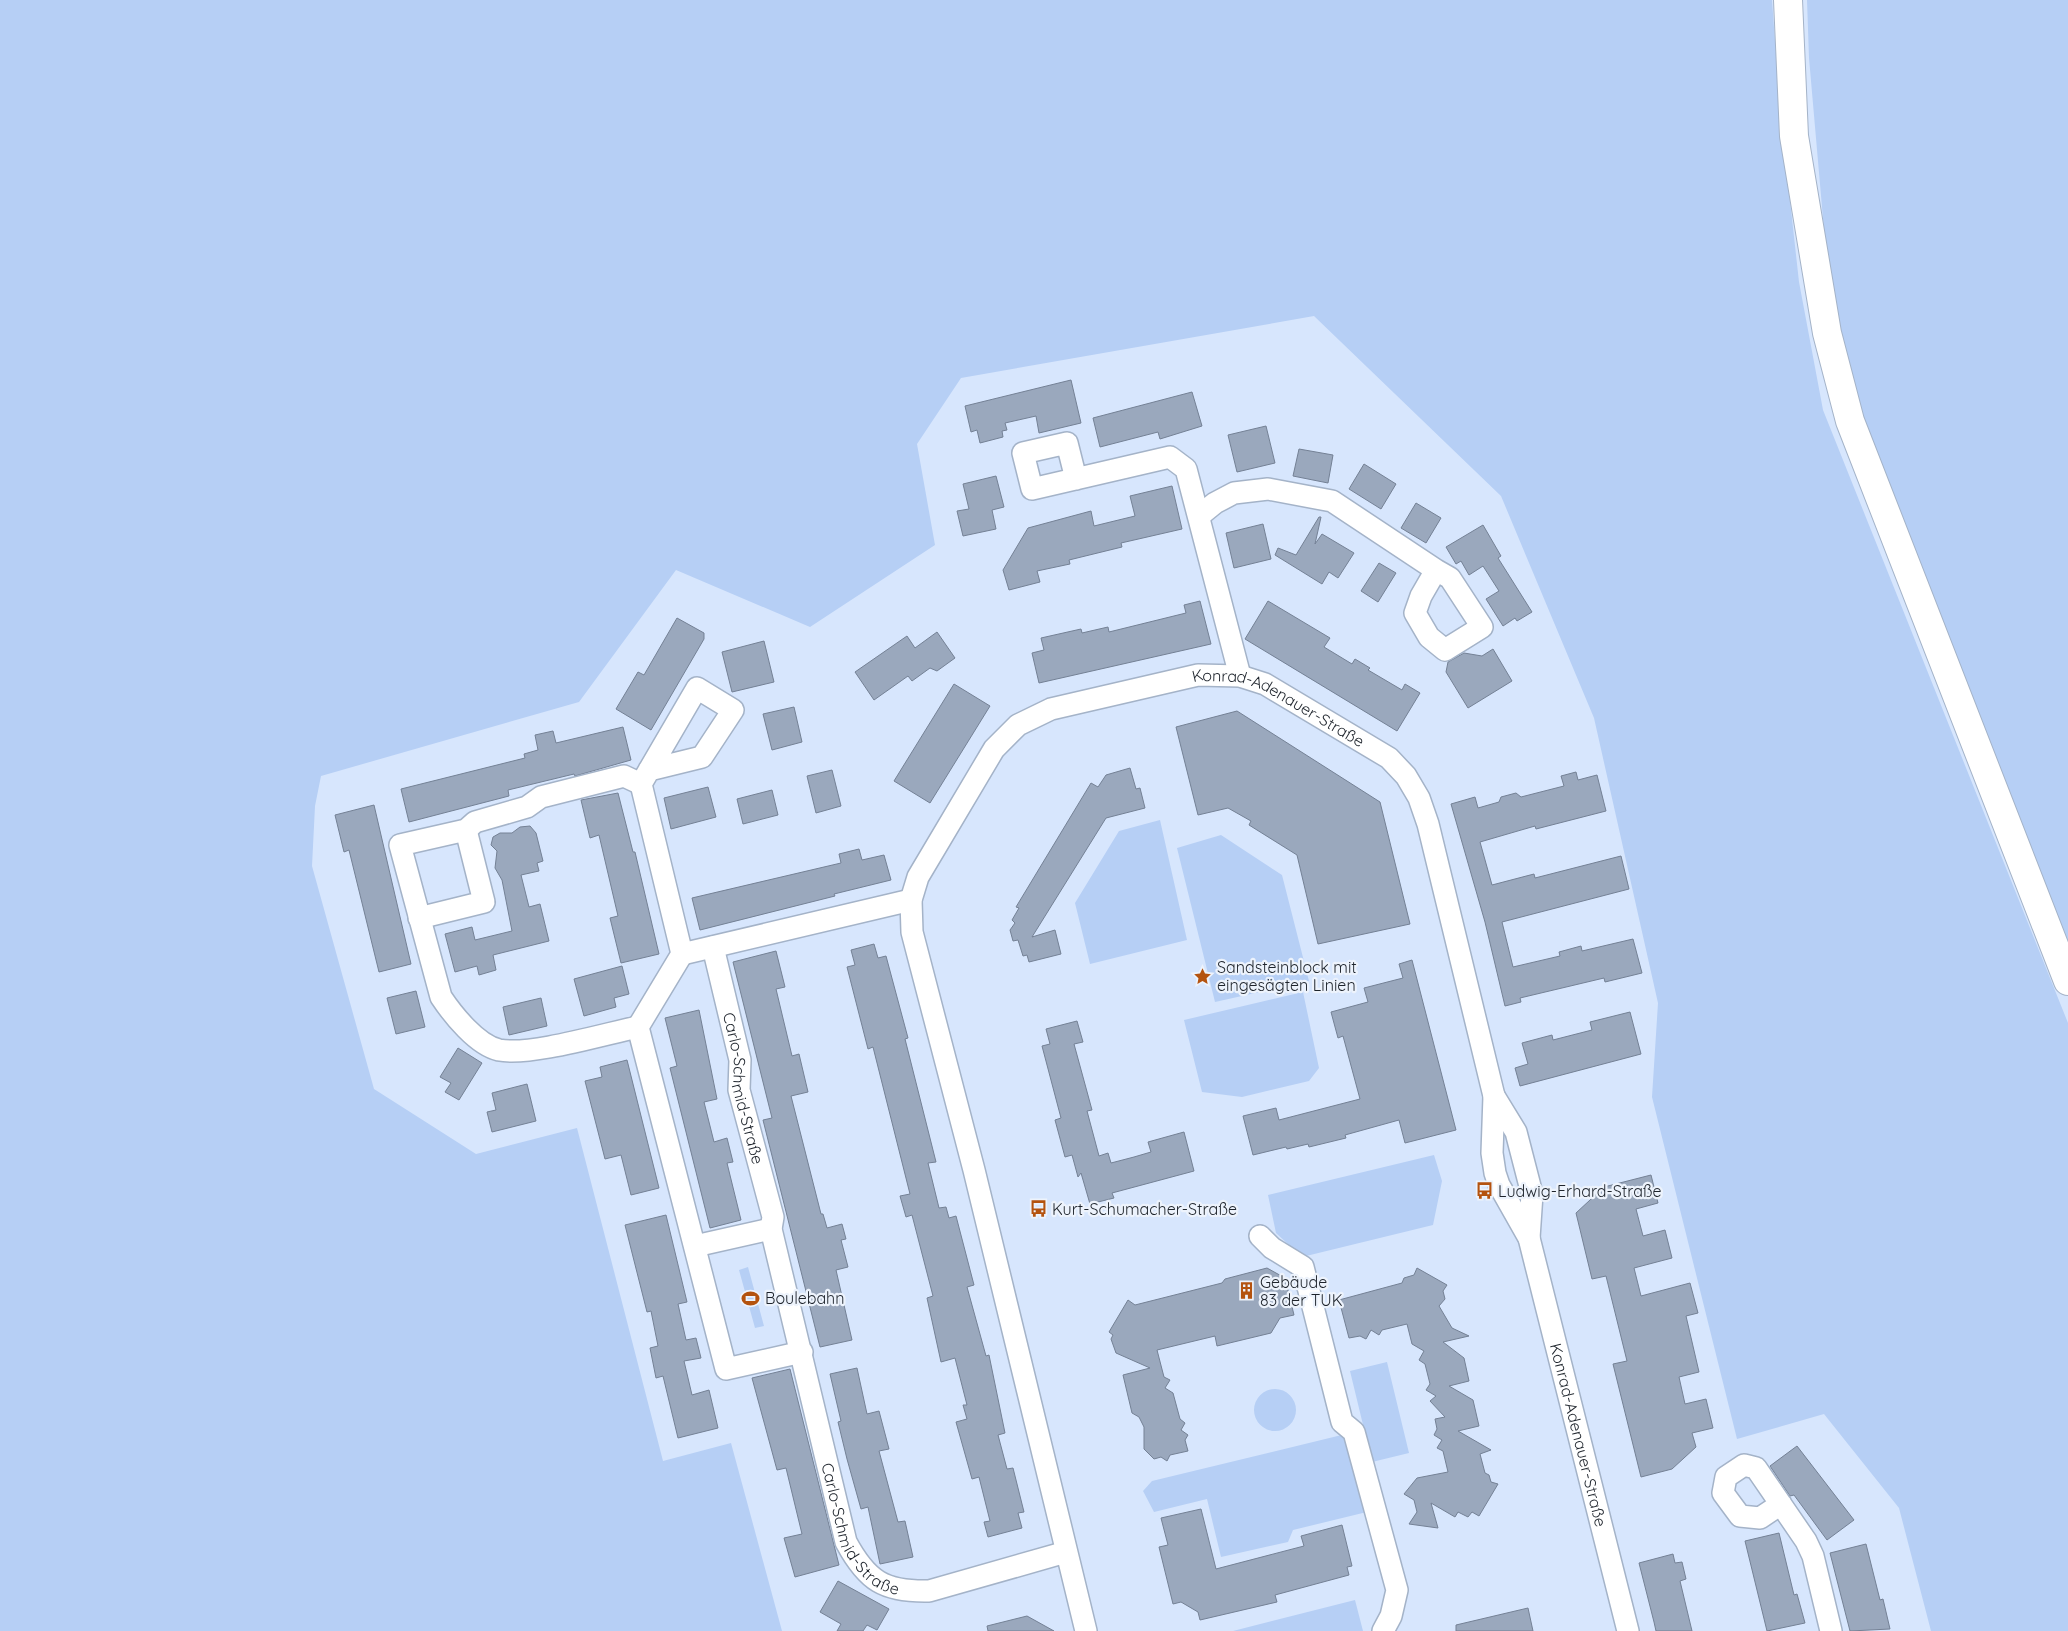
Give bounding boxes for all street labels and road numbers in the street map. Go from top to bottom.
street label: Konrad-Adenauer-Straße [1190,664,1368,751]
street label: Carlo-Schmid-Straße [719,1010,768,1166]
street label: Konrad-Adenauer-Straße [1546,1341,1611,1529]
street label: Carlo-Schmid-Straße [817,1461,901,1599]

